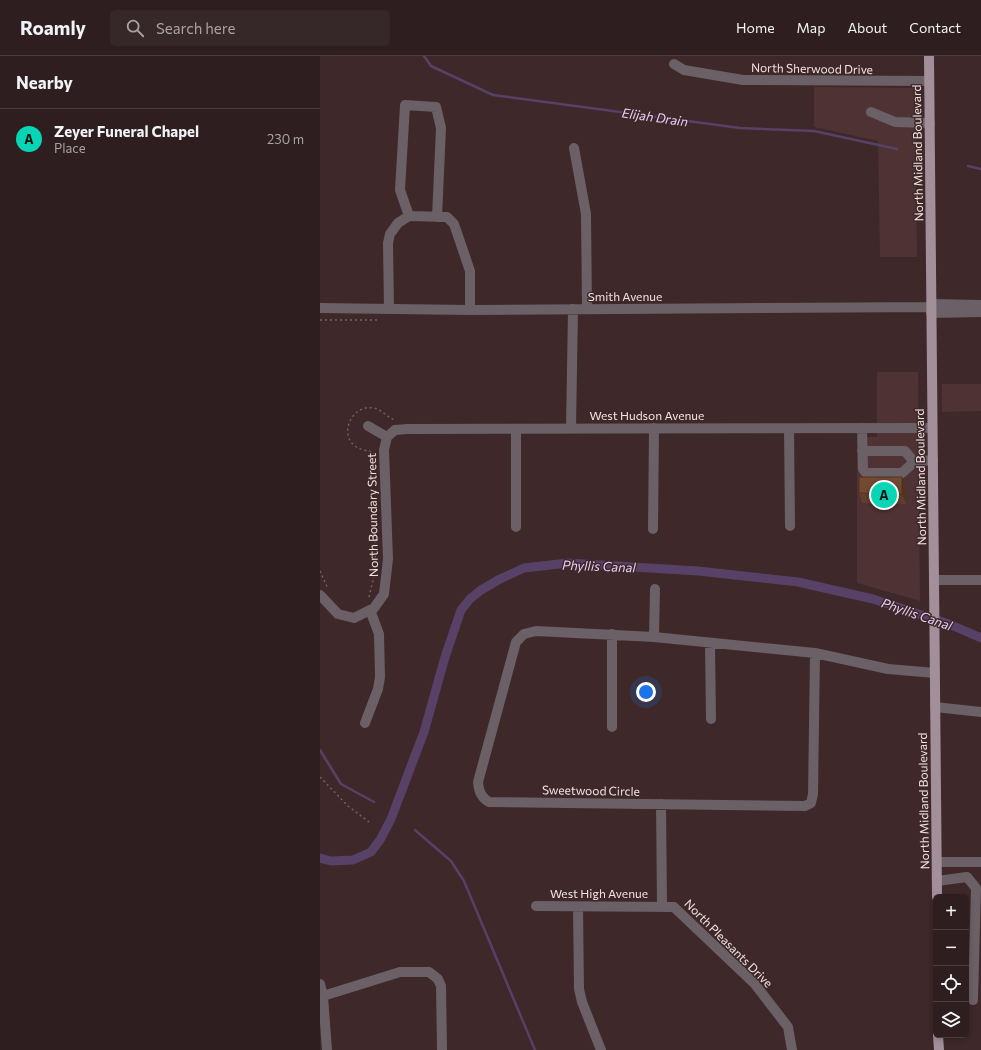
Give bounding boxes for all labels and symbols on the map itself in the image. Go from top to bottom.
street label: North Sherwood Drive [751,60,873,76]
street label: North Midland Boulevard [909,84,925,221]
water label: Elijah Drain [621,104,689,130]
street label: Smith Avenue [588,289,662,303]
street label: West Hudson Avenue [590,408,704,422]
street label: North Midland Boulevard [912,408,928,545]
street label: North Boundary Street [364,453,380,577]
pin: A [871,480,897,510]
water label: Phyllis Canal [562,557,637,575]
water label: Phyllis Canal [880,594,955,634]
your location [636,682,656,702]
street label: North Midland Boulevard [915,732,931,869]
street label: Sweetwood Circle [542,782,640,798]
street label: West High Avenue [550,886,648,900]
street label: North Pleasants Drive [682,896,776,990]

